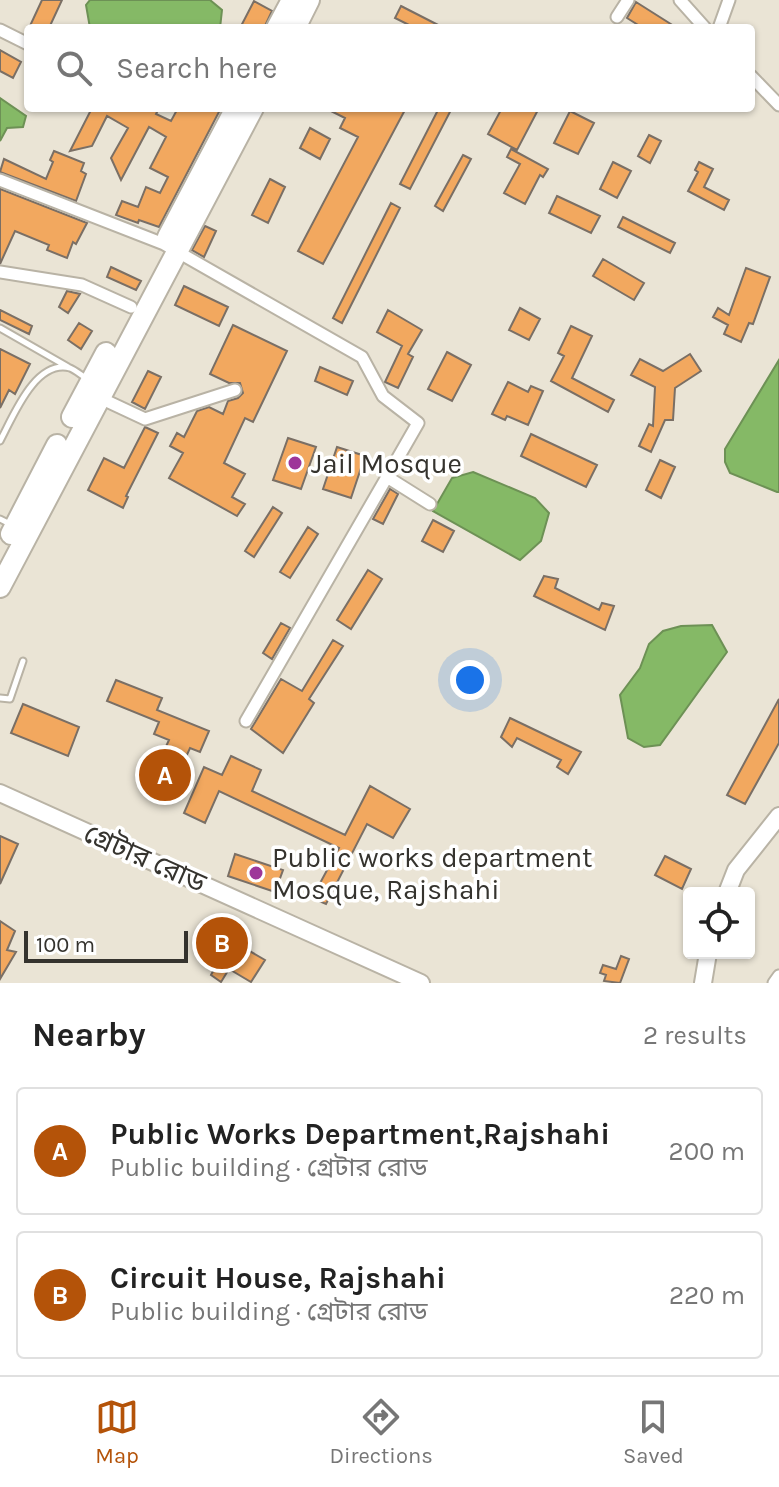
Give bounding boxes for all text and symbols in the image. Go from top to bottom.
search box [24,24,755,112]
icon: search [52,46,96,90]
text: Search here [116,50,277,86]
place label: Jail Mosque [311,447,462,480]
marker: Jail Mosque [286,454,304,472]
your location [450,660,490,700]
pin: A [139,745,191,805]
street label: গ্রেটার রোড [79,817,212,900]
place label: Public works department Mosque, Rajshahi [272,841,593,906]
marker: Public works department Mosque, Rajshahi [247,864,265,882]
map controls [683,887,755,959]
button: locate [683,887,755,959]
pin: B [196,913,248,973]
scale bar [24,927,188,963]
text: 100 m [36,932,95,958]
text: Nearby [32,1015,146,1055]
text: 2 results [643,1020,747,1051]
text: Public Works Department,Rajshahi [110,1116,610,1152]
text: A [52,1136,68,1167]
text: 200 m [669,1136,745,1167]
text: Public building · গ্রেটার রোড [110,1152,427,1183]
text: Circuit House, Rajshahi [110,1260,446,1296]
text: B [52,1280,68,1311]
text: 220 m [669,1280,745,1311]
text: Public building · গ্রেটার রোড [110,1296,427,1327]
tab: Map [95,1395,139,1469]
tab: Directions [329,1395,433,1469]
tab: Saved [623,1395,684,1469]

